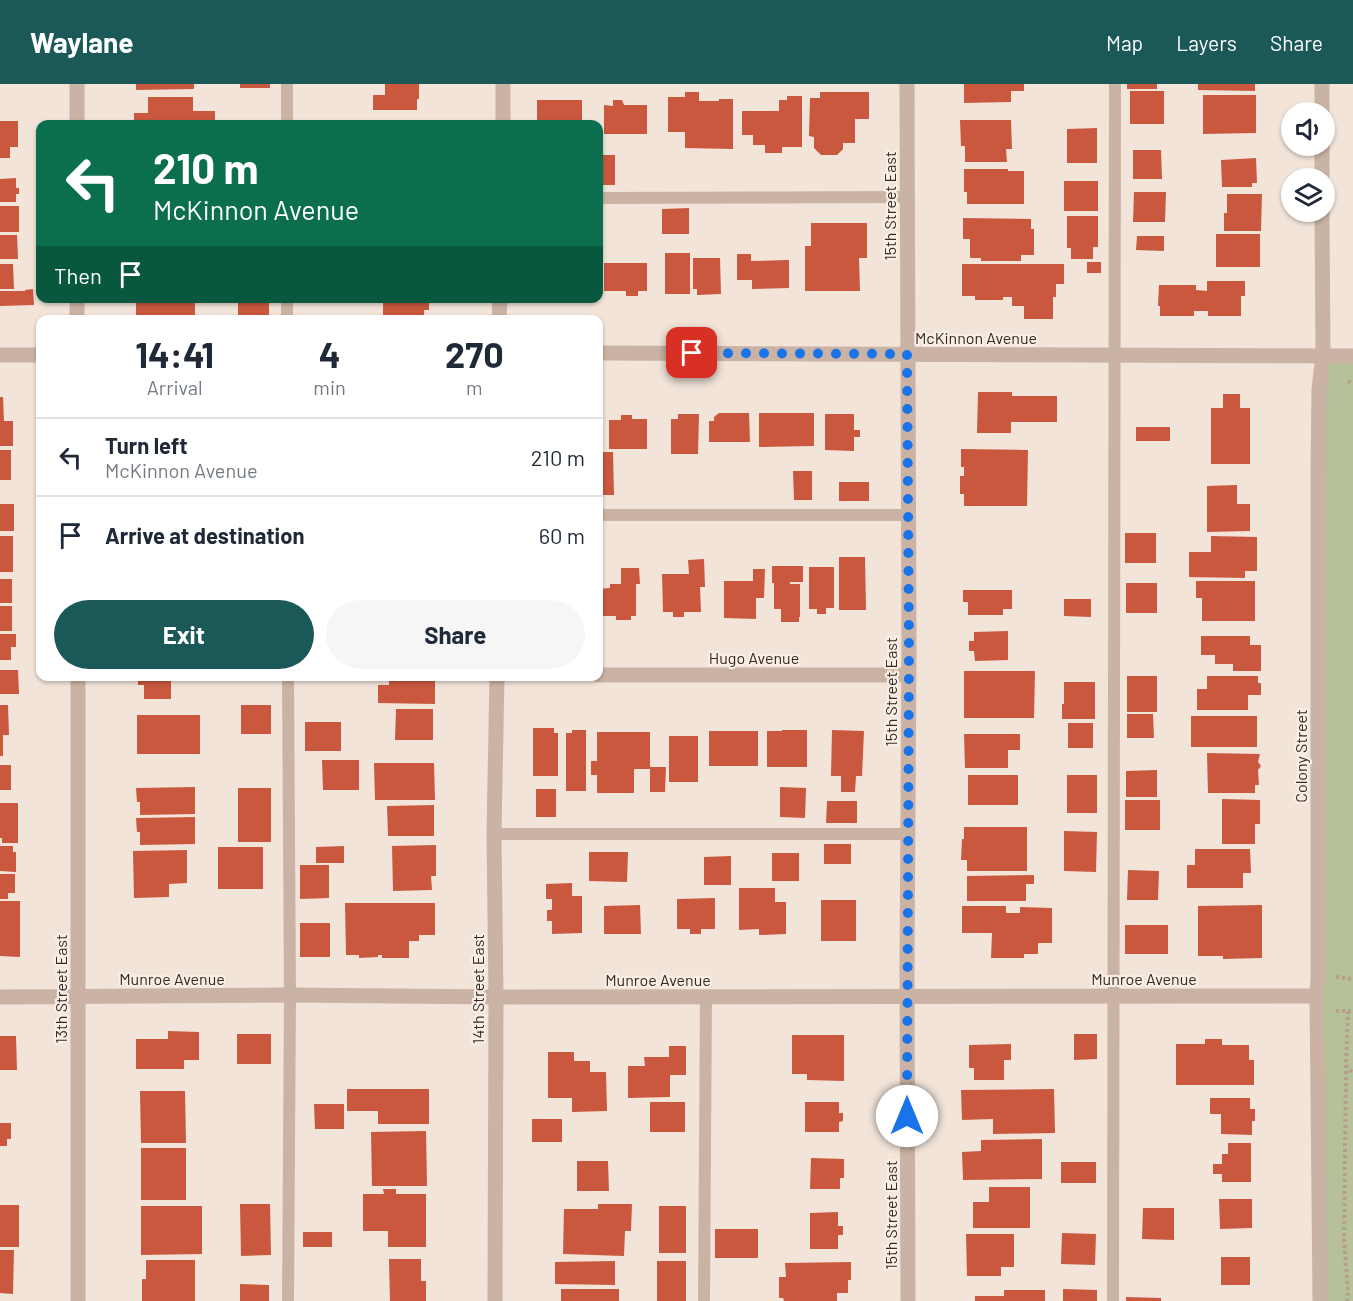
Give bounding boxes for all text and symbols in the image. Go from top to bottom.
text: Waylane [30,25,134,59]
text: Map [1106,30,1143,55]
text: Layers [1176,30,1237,55]
text: Share [1270,30,1323,55]
map controls [1281,102,1335,222]
button: sound [1281,102,1335,156]
text: 210 m [153,142,259,192]
icon: left [54,144,132,222]
street label: 15th Street East [880,151,899,261]
button: layers [1281,168,1335,222]
text: McKinnon Avenue [153,193,359,225]
icon: arrive [114,258,147,291]
text: Then [54,262,102,288]
pin [666,327,717,378]
street label: McKinnon Avenue [915,328,1037,347]
text: 14:41 [135,332,214,375]
text: 4 [319,332,340,375]
text: 270 [445,332,504,375]
icon: arrive [675,336,708,369]
text: Arrival [147,375,203,399]
text: min [313,375,346,399]
text: m [466,375,483,399]
text: Turn left [105,432,188,458]
icon: left [54,441,87,474]
text: 210 m [531,444,585,470]
text: McKinnon Avenue [105,458,258,482]
icon: arrive [54,519,87,552]
text: Arrive at destination [105,522,304,548]
text: 60 m [539,522,585,548]
button: Exit [54,600,314,669]
button: Share [326,600,585,669]
street label: 15th Street East [881,637,900,747]
street label: Hugo Avenue [709,648,799,667]
street label: Colony Street [1291,709,1310,803]
street label: 13th Street East [51,934,70,1044]
street label: 14th Street East [468,934,487,1044]
street label: Munroe Avenue [119,969,225,988]
street label: Munroe Avenue [1091,969,1197,988]
street label: Munroe Avenue [605,970,711,989]
position arrow [875,1084,939,1148]
street label: 15th Street East [881,1160,900,1270]

